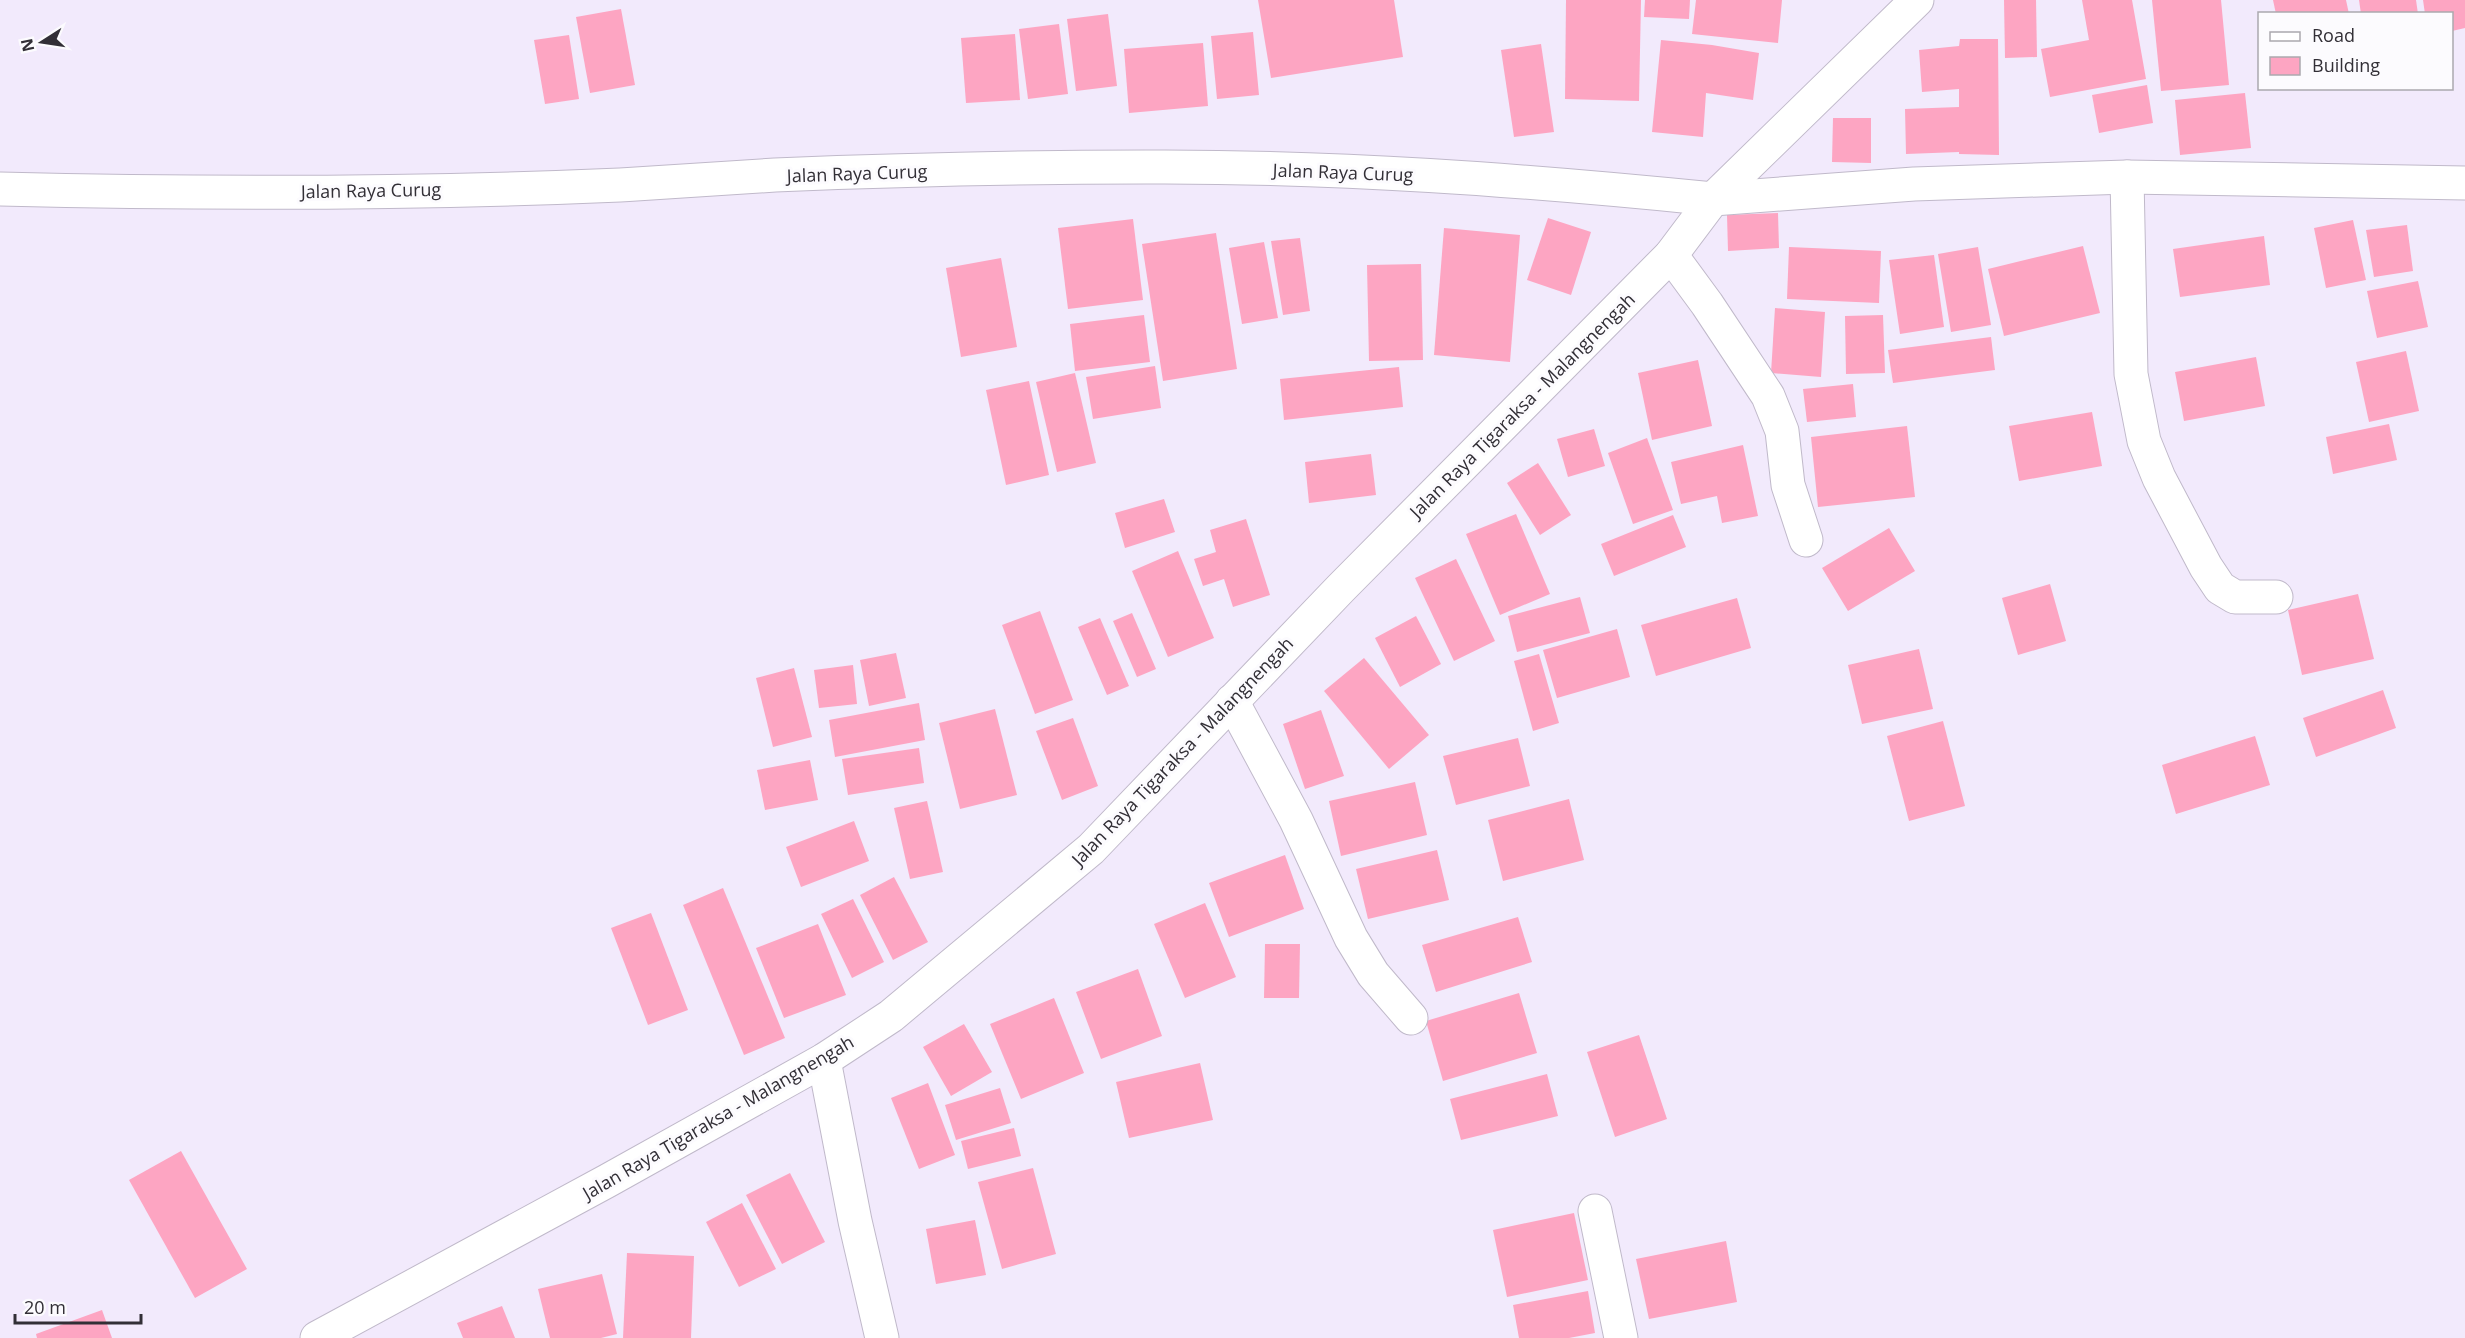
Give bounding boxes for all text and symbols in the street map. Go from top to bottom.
north arrow [12,12,72,72]
legend [2258,12,2453,90]
text: Road [2312,23,2355,47]
text: N [15,36,39,54]
text: Building [2312,53,2380,77]
street label: Jalan Raya Curug [1270,157,1414,186]
street label: Jalan Raya Curug [784,159,928,188]
street label: Jalan Raya Curug [299,177,442,203]
street label: Jalan Raya Tigaraksa - Malangnengah [1403,287,1640,524]
street label: Jalan Raya Tigaraksa - Malangnengah [1065,631,1298,872]
street label: Jalan Raya Tigaraksa - Malangnengah [576,1029,858,1206]
scale bar [15,1287,141,1325]
text: 20 m [24,1295,66,1319]

